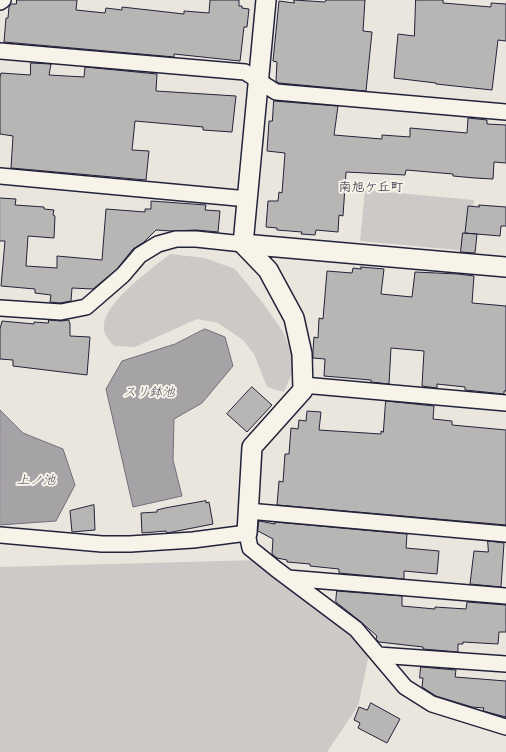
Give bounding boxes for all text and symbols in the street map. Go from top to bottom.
district label: 南旭ケ丘町 [339,179,403,195]
water label: スリ鉢池 [123,384,175,400]
water label: 上ノ池 [17,472,55,488]

